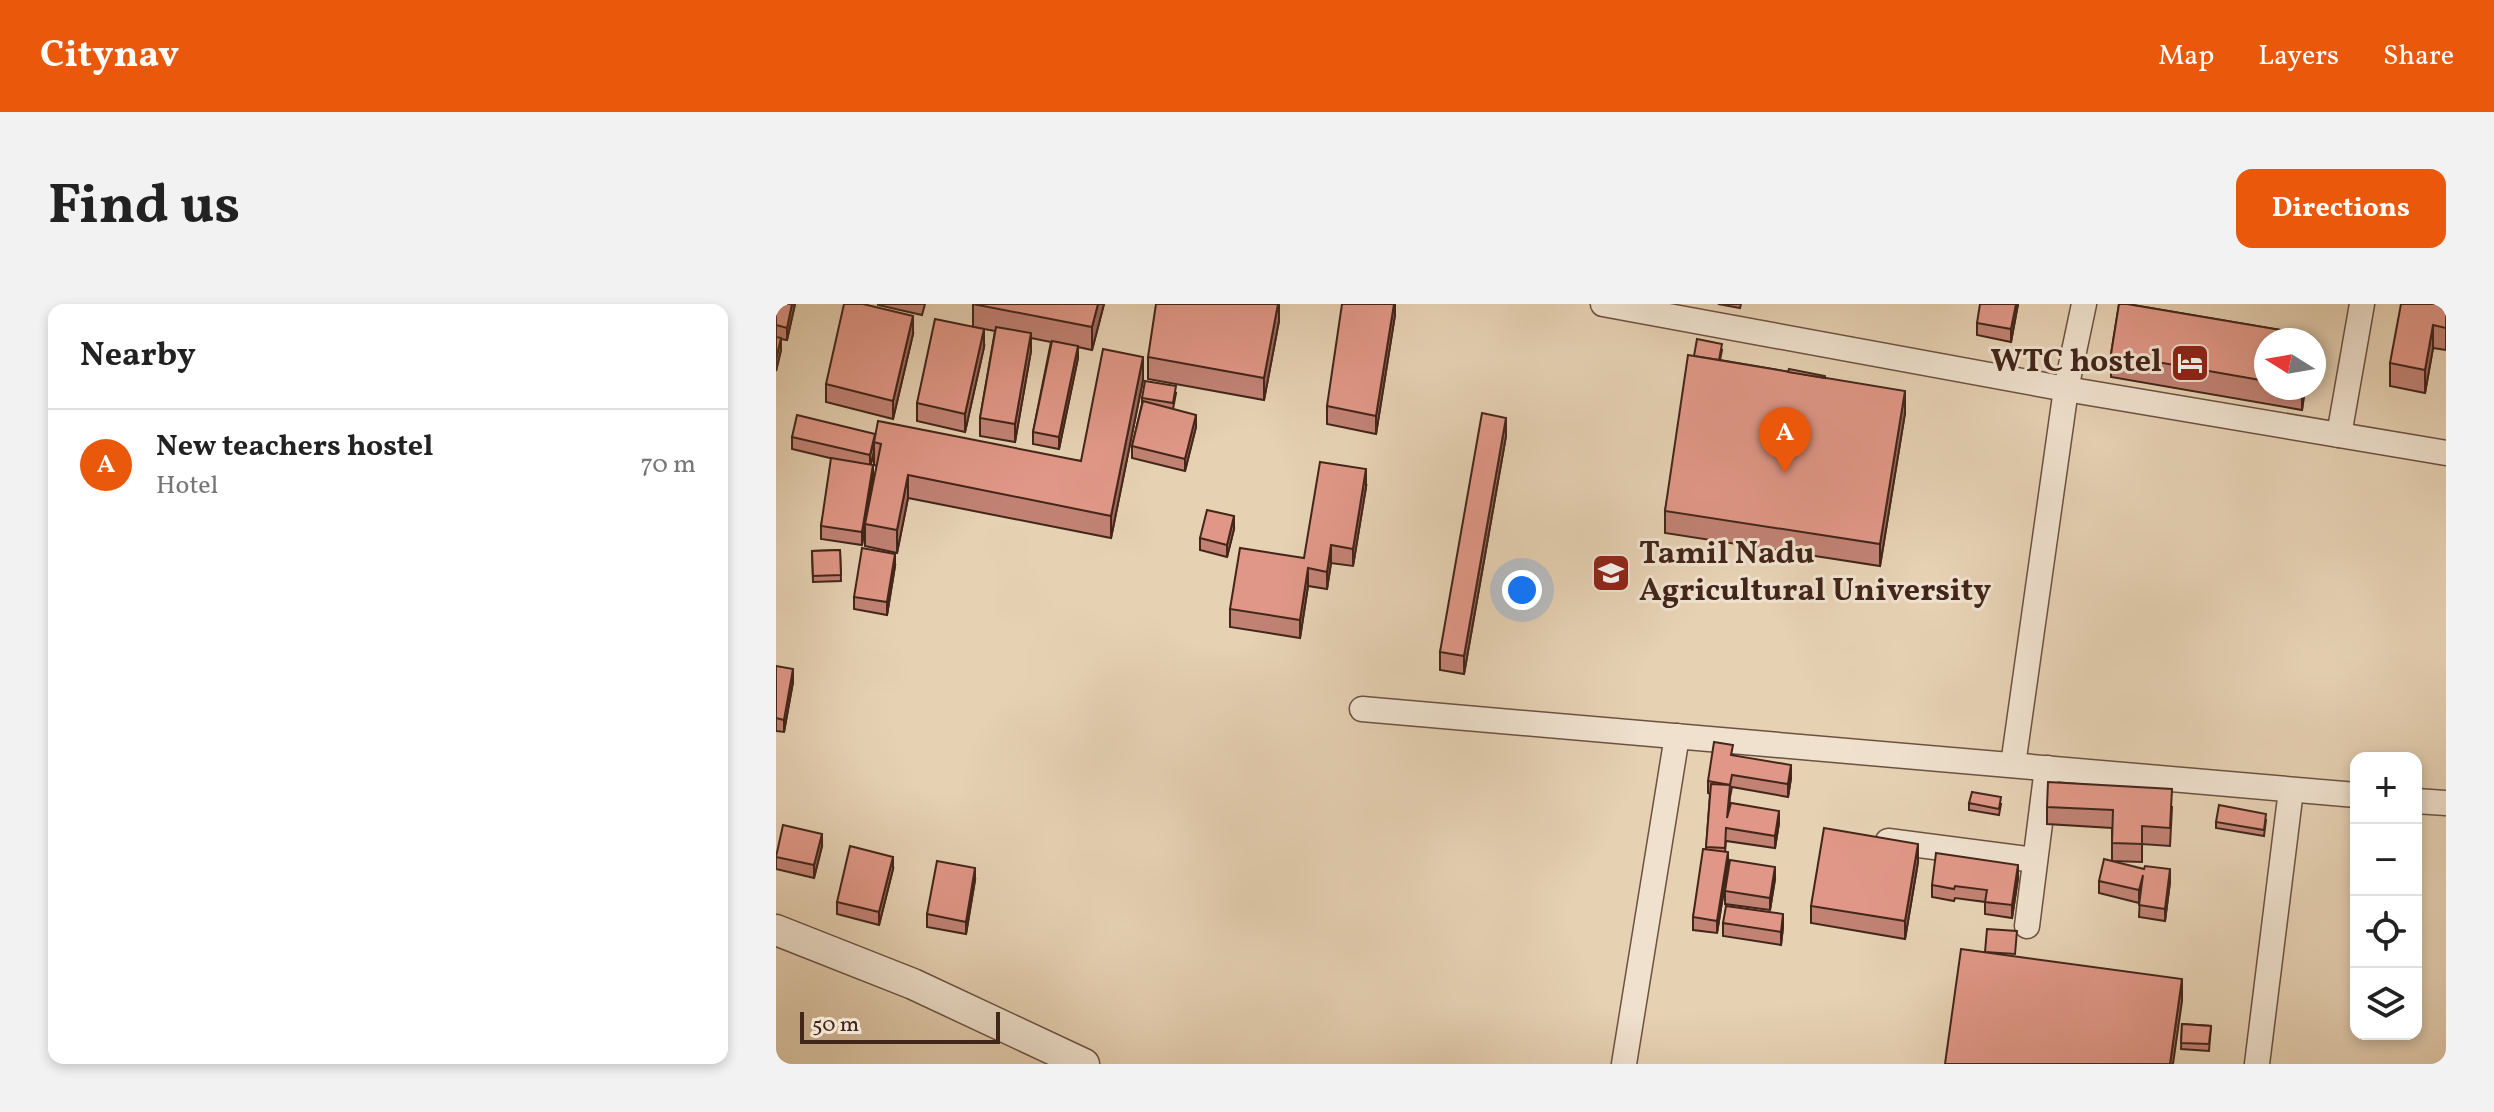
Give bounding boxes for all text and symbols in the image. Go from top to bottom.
text: Citynav [40,30,179,83]
text: Map [2158,37,2214,76]
text: Layers [2258,37,2339,76]
text: Share [2383,37,2454,76]
text: Find us [48,169,240,247]
button: Directions [2236,169,2446,248]
north arrow [2254,328,2326,400]
text: Nearby [80,333,196,380]
place label: WTC hostel [1990,341,2162,385]
hotel icon: WTC hostel [2169,342,2211,384]
pin: A [1759,407,1811,473]
text: New teachers hostel [156,426,433,468]
text: A [97,447,115,483]
text: 70 m [641,447,696,483]
text: Hotel [156,468,218,504]
place label: Tamil Nadu Agricultural University [1639,533,1991,614]
school or university icon: Tamil Nadu Agricultural University [1590,552,1632,594]
your location [1502,570,1542,610]
map controls [2350,752,2422,1040]
button: + [2350,752,2422,824]
button: − [2350,824,2422,896]
button: locate [2350,896,2422,968]
button: layers [2350,968,2422,1040]
scale bar [800,1008,1000,1044]
text: 50 m [812,1010,859,1041]

